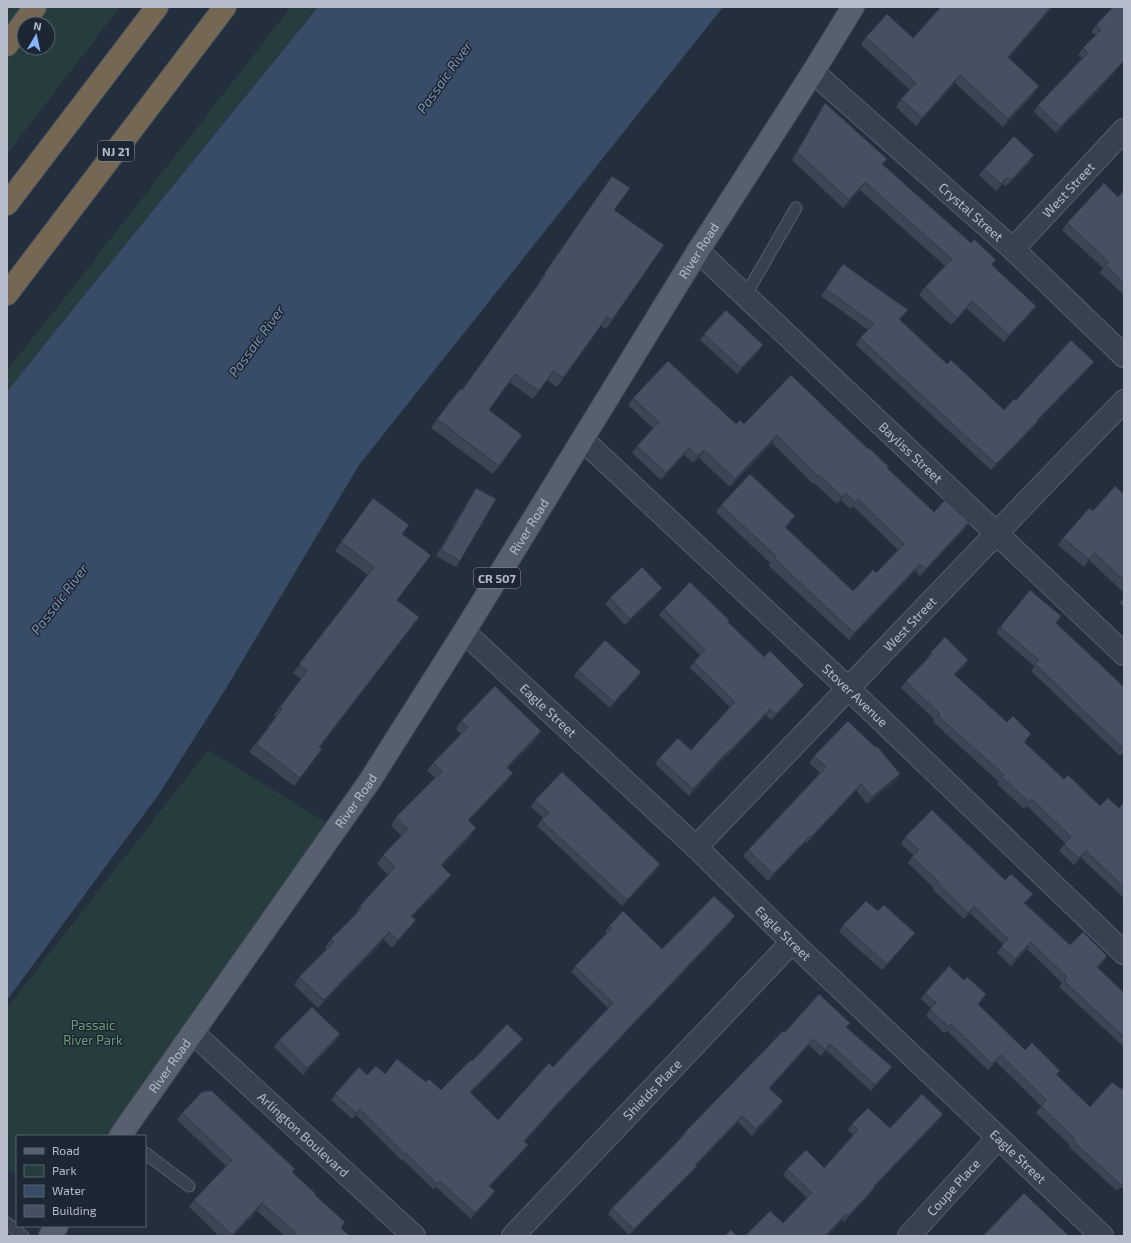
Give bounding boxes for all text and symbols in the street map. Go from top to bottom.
north arrow [16,16,56,56]
text: N [33,19,43,33]
water label: Passaic River [413,37,475,116]
road number: NJ 21 [98,141,134,161]
street label: West Street [1039,159,1098,221]
street label: Crystal Street [935,179,1007,245]
street label: River Road [675,220,722,282]
water label: Passaic River [224,302,288,380]
street label: Bayliss Street [876,419,946,486]
street label: River Road [505,496,552,558]
water label: Passaic River [27,560,91,638]
road number: CR 507 [474,568,520,588]
street label: West Street [880,593,940,655]
street label: Stover Avenue [819,660,891,730]
street label: Eagle Street [517,680,580,740]
street label: River Road [331,770,380,831]
street label: Eagle Street [752,902,815,964]
park label: Passaic River Park [63,1017,123,1048]
street label: River Road [145,1035,194,1096]
street label: Shields Place [619,1056,685,1123]
street label: Arlington Boulevard [255,1089,352,1180]
street label: Eagle Street [987,1126,1050,1187]
legend [16,1135,146,1227]
text: Road [52,1143,80,1157]
street label: Coupe Place [923,1155,983,1219]
text: Park [52,1163,77,1177]
text: Water [52,1183,86,1197]
text: Building [52,1203,97,1217]

